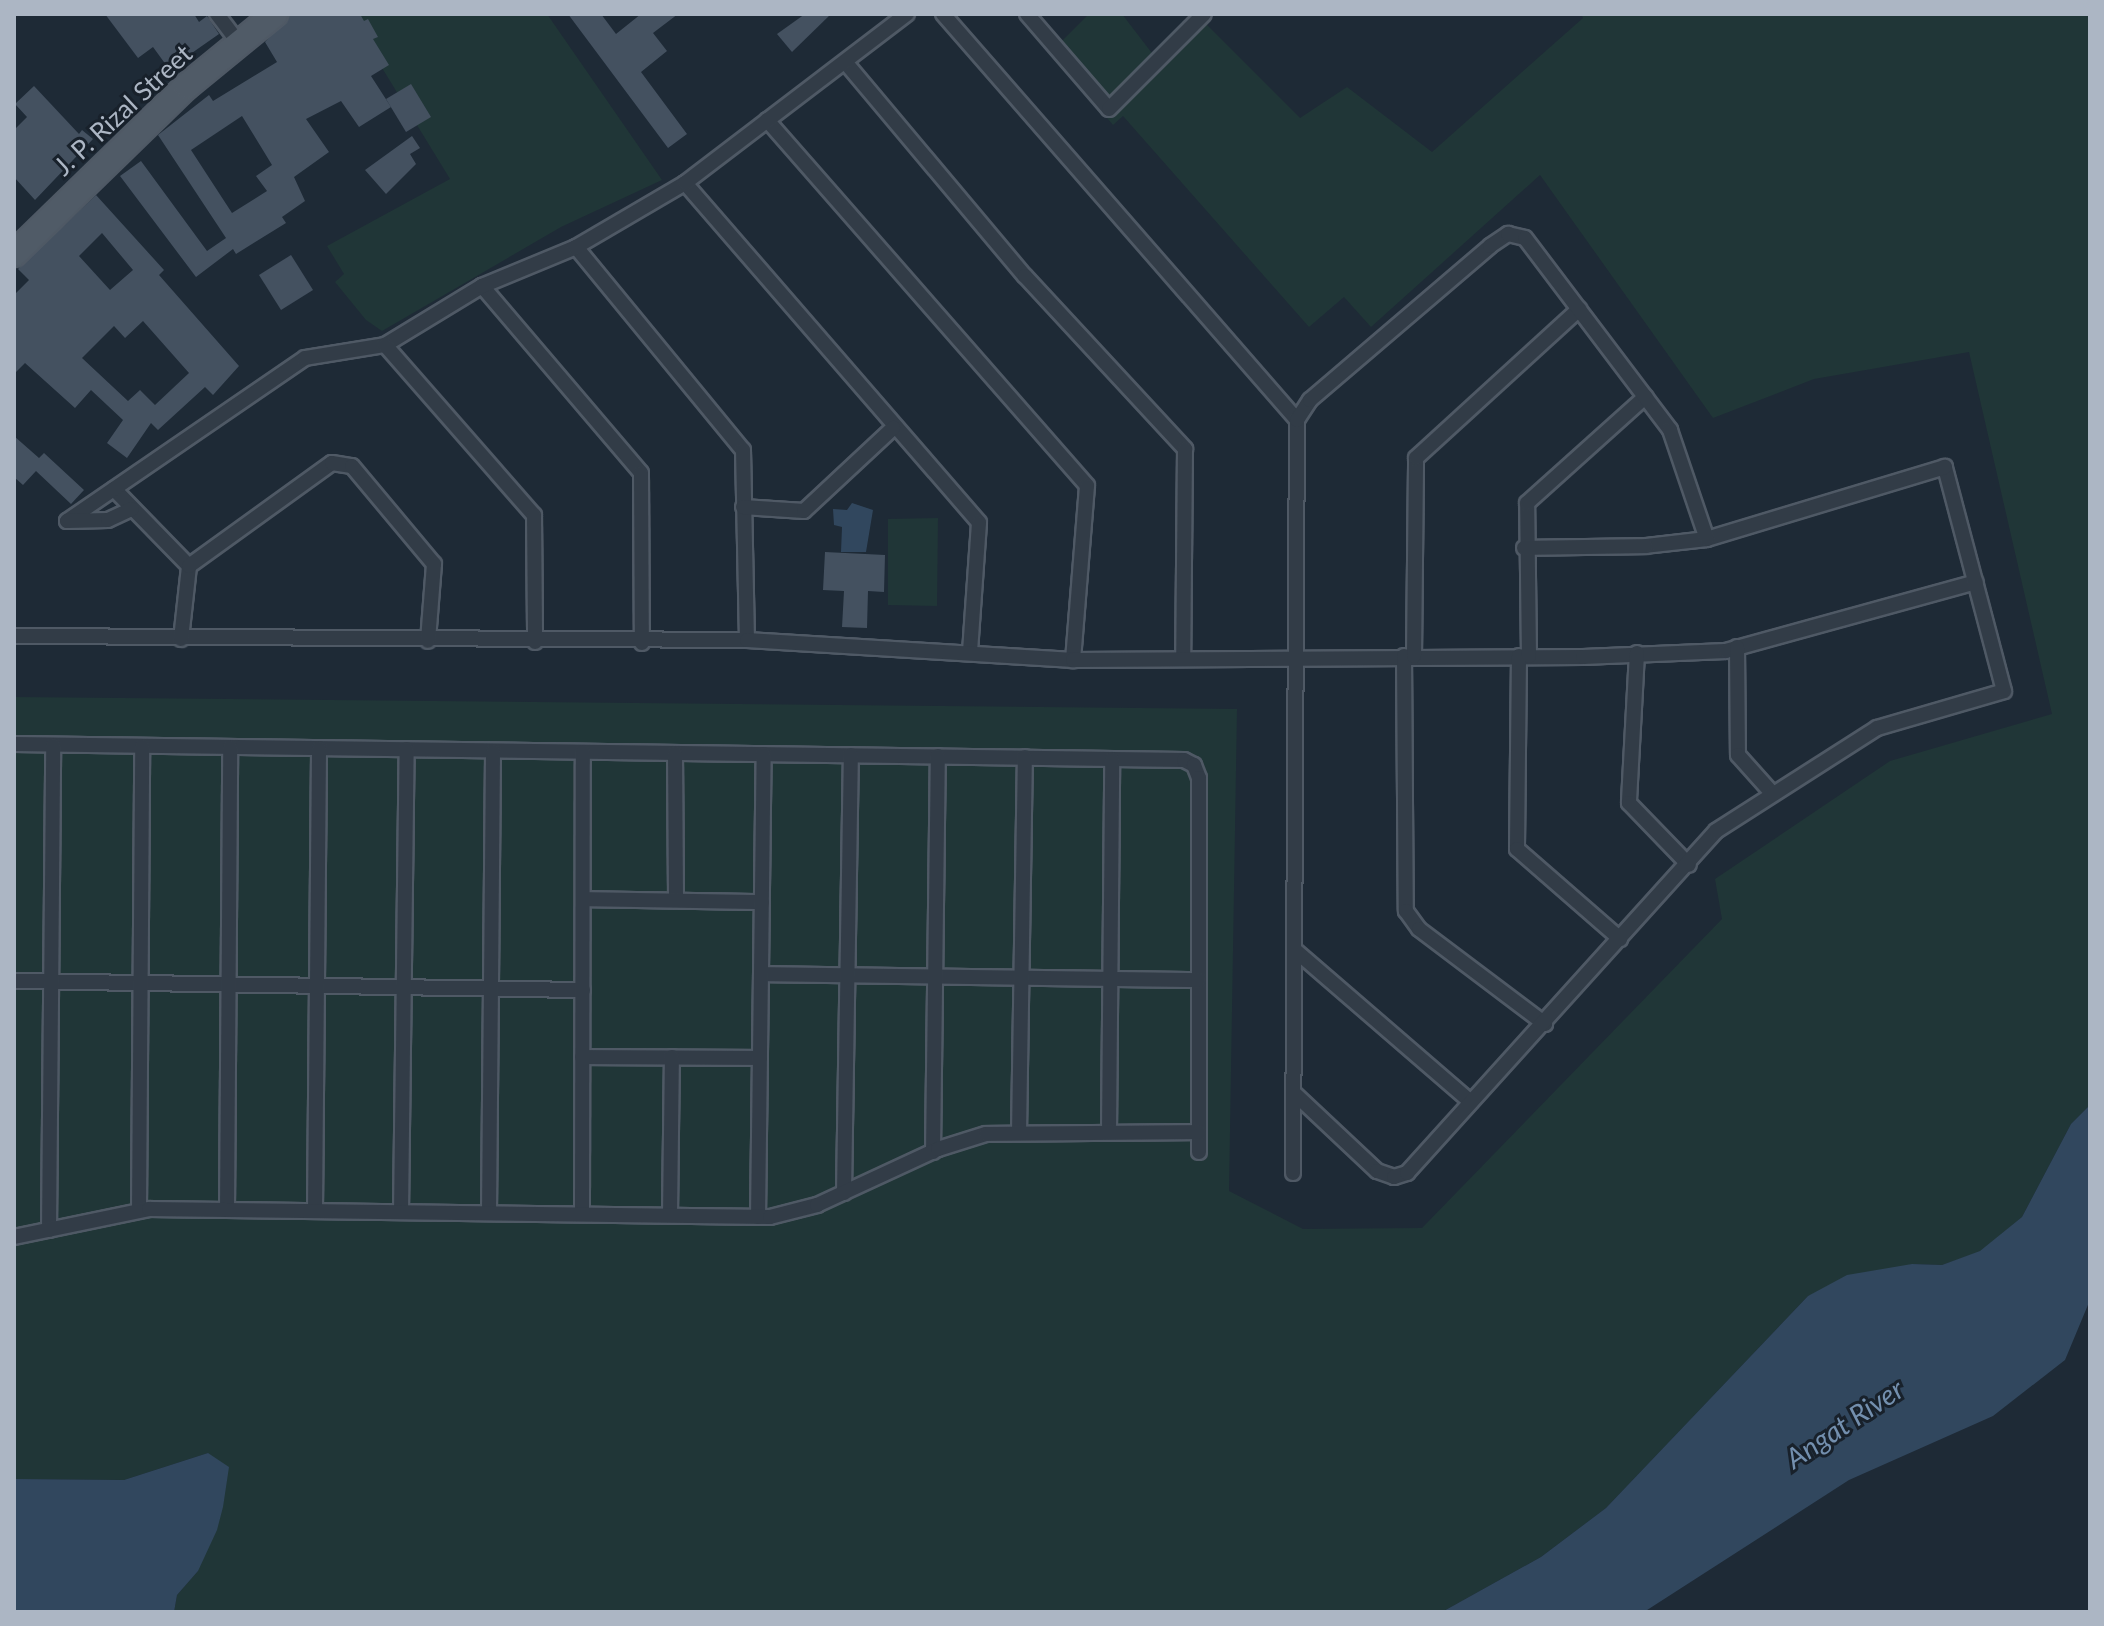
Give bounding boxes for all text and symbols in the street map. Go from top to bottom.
street label: J. P. Rizal Street [47,38,199,182]
water label: Angat River [1779,1371,1909,1475]

